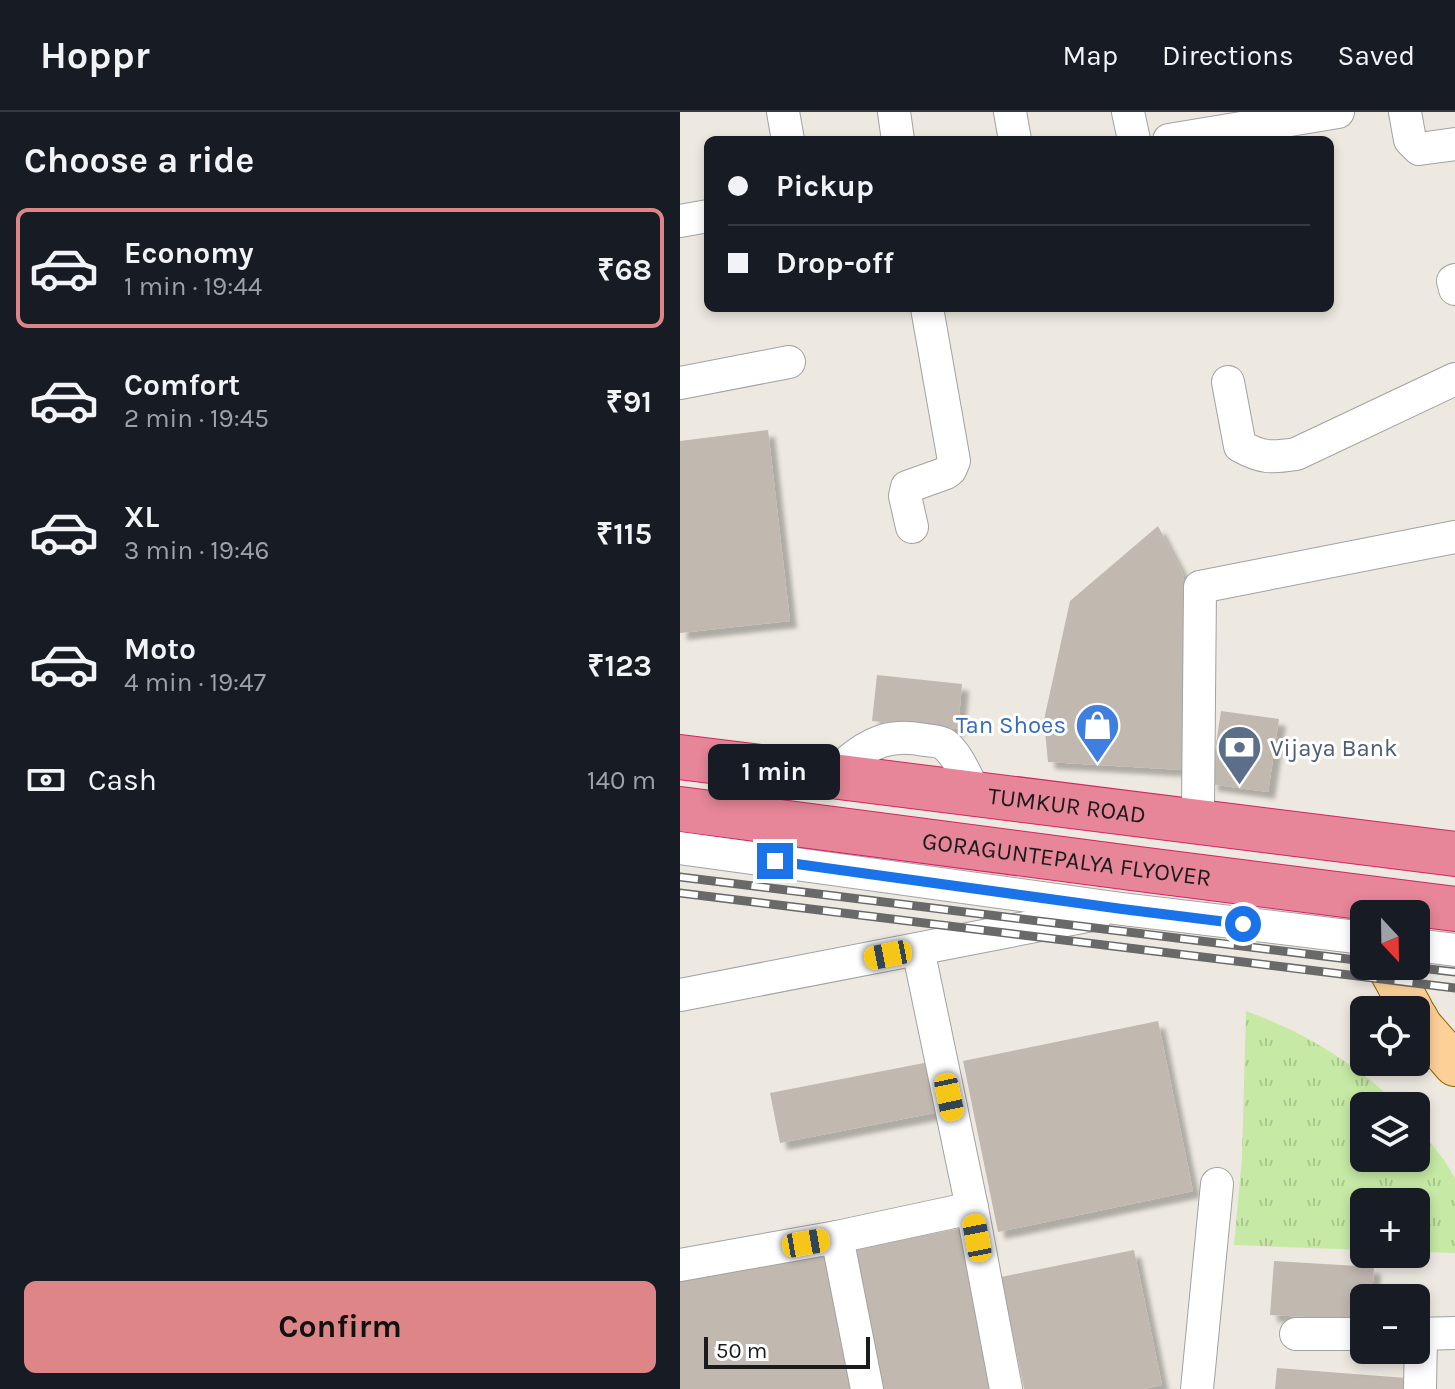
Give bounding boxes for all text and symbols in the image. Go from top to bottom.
text: Hoppr [40,33,150,78]
text: Map [1063,39,1118,72]
text: Directions [1162,39,1294,72]
text: Saved [1338,39,1415,72]
text: Choose a ride [24,139,254,181]
text: Pickup [776,168,874,204]
icon: car [28,232,100,304]
text: Economy [124,235,254,271]
text: Drop-off [776,245,894,281]
text: ₹68 [597,252,652,288]
text: 1 min · 19:44 [124,271,262,302]
icon: car [28,364,100,436]
text: Comfort [124,367,240,403]
text: ₹91 [606,384,652,420]
text: 2 min · 19:45 [124,403,269,434]
icon: car [28,496,100,568]
text: XL [124,499,159,535]
text: ₹115 [596,516,652,552]
text: 3 min · 19:46 [124,535,269,566]
icon: car [28,628,100,700]
text: Moto [124,631,196,667]
text: ₹123 [587,648,652,684]
text: 4 min · 19:47 [124,667,266,698]
shop icon: Tan Shoes [1073,701,1121,764]
place label: Tan Shoes [956,711,1066,739]
bank icon: Vijaya Bank [1215,724,1263,787]
place label: Vijaya Bank [1270,734,1398,762]
callout: 1 min [709,745,841,801]
text: 1 min [741,756,807,787]
icon: cash [24,758,68,802]
text: Cash [88,762,157,798]
text: 140 m [587,765,656,796]
street label: TUMKUR ROAD [987,782,1147,829]
street label: GORAGUNTEPALYA FLYOVER [920,827,1213,892]
route end [757,843,793,879]
north arrow [1350,900,1430,980]
map controls [1350,900,1430,1364]
route start [1225,906,1261,942]
car [862,939,914,971]
button: locate [1350,996,1430,1076]
car [932,1071,966,1123]
button: layers [1350,1092,1430,1172]
button: + [1350,1188,1430,1268]
car [961,1212,993,1264]
car [780,1227,832,1259]
button: Confirm [24,1281,656,1373]
button: − [1350,1284,1430,1364]
scale bar [704,1333,870,1369]
text: 50 m [716,1338,767,1364]

